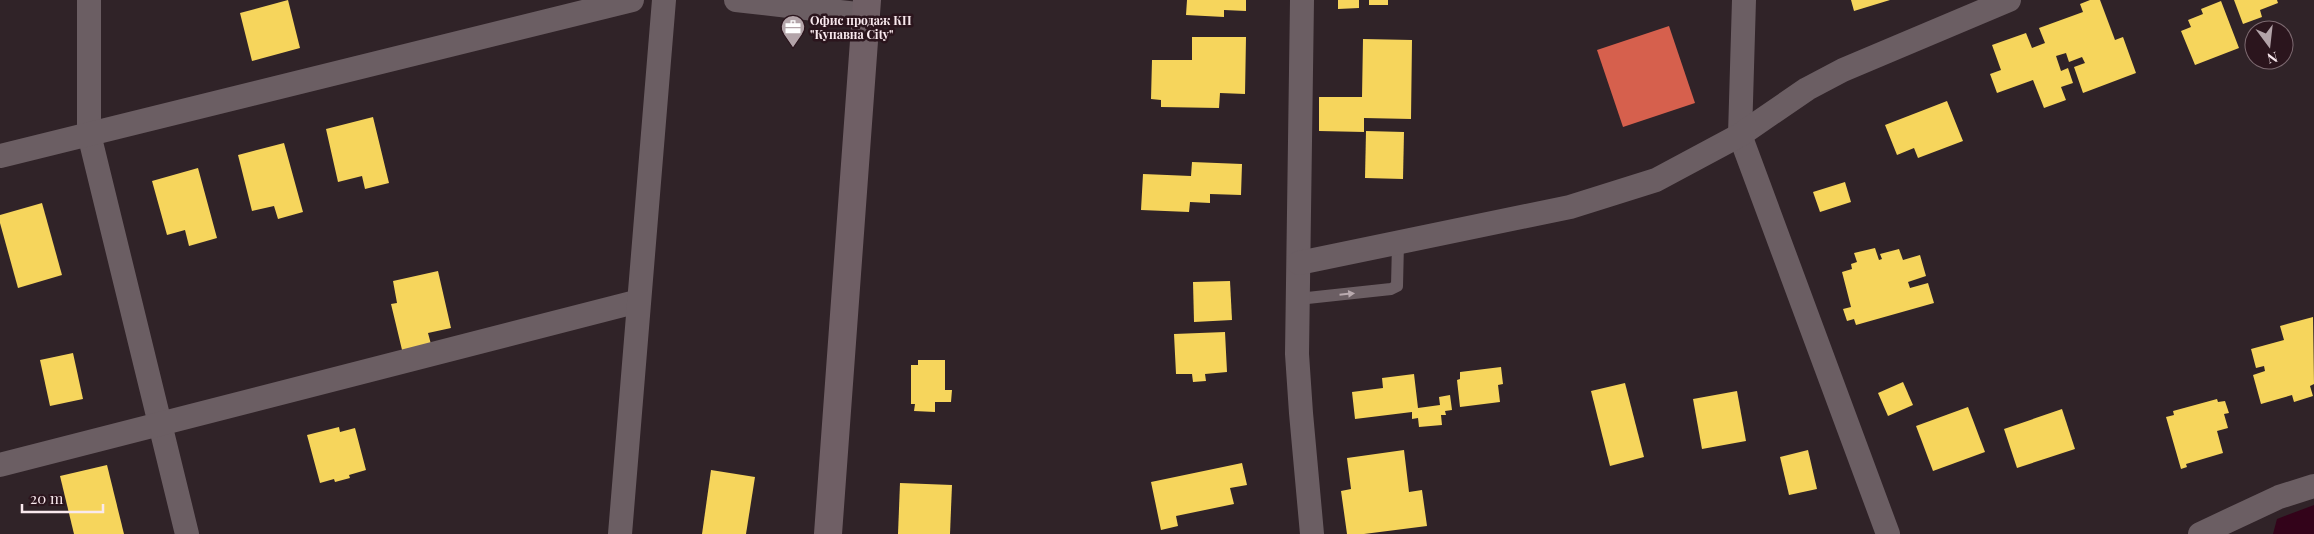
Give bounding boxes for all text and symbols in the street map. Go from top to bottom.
place label: Офис продаж КП "Купавна City" [810,12,912,42]
office icon: Офис продаж КП "Купавна City" [780,14,806,48]
north arrow [2244,20,2294,70]
text: N [2265,48,2280,69]
one-way arrow [1339,290,1355,298]
scale bar [22,482,104,514]
text: 20 m [30,488,64,508]

